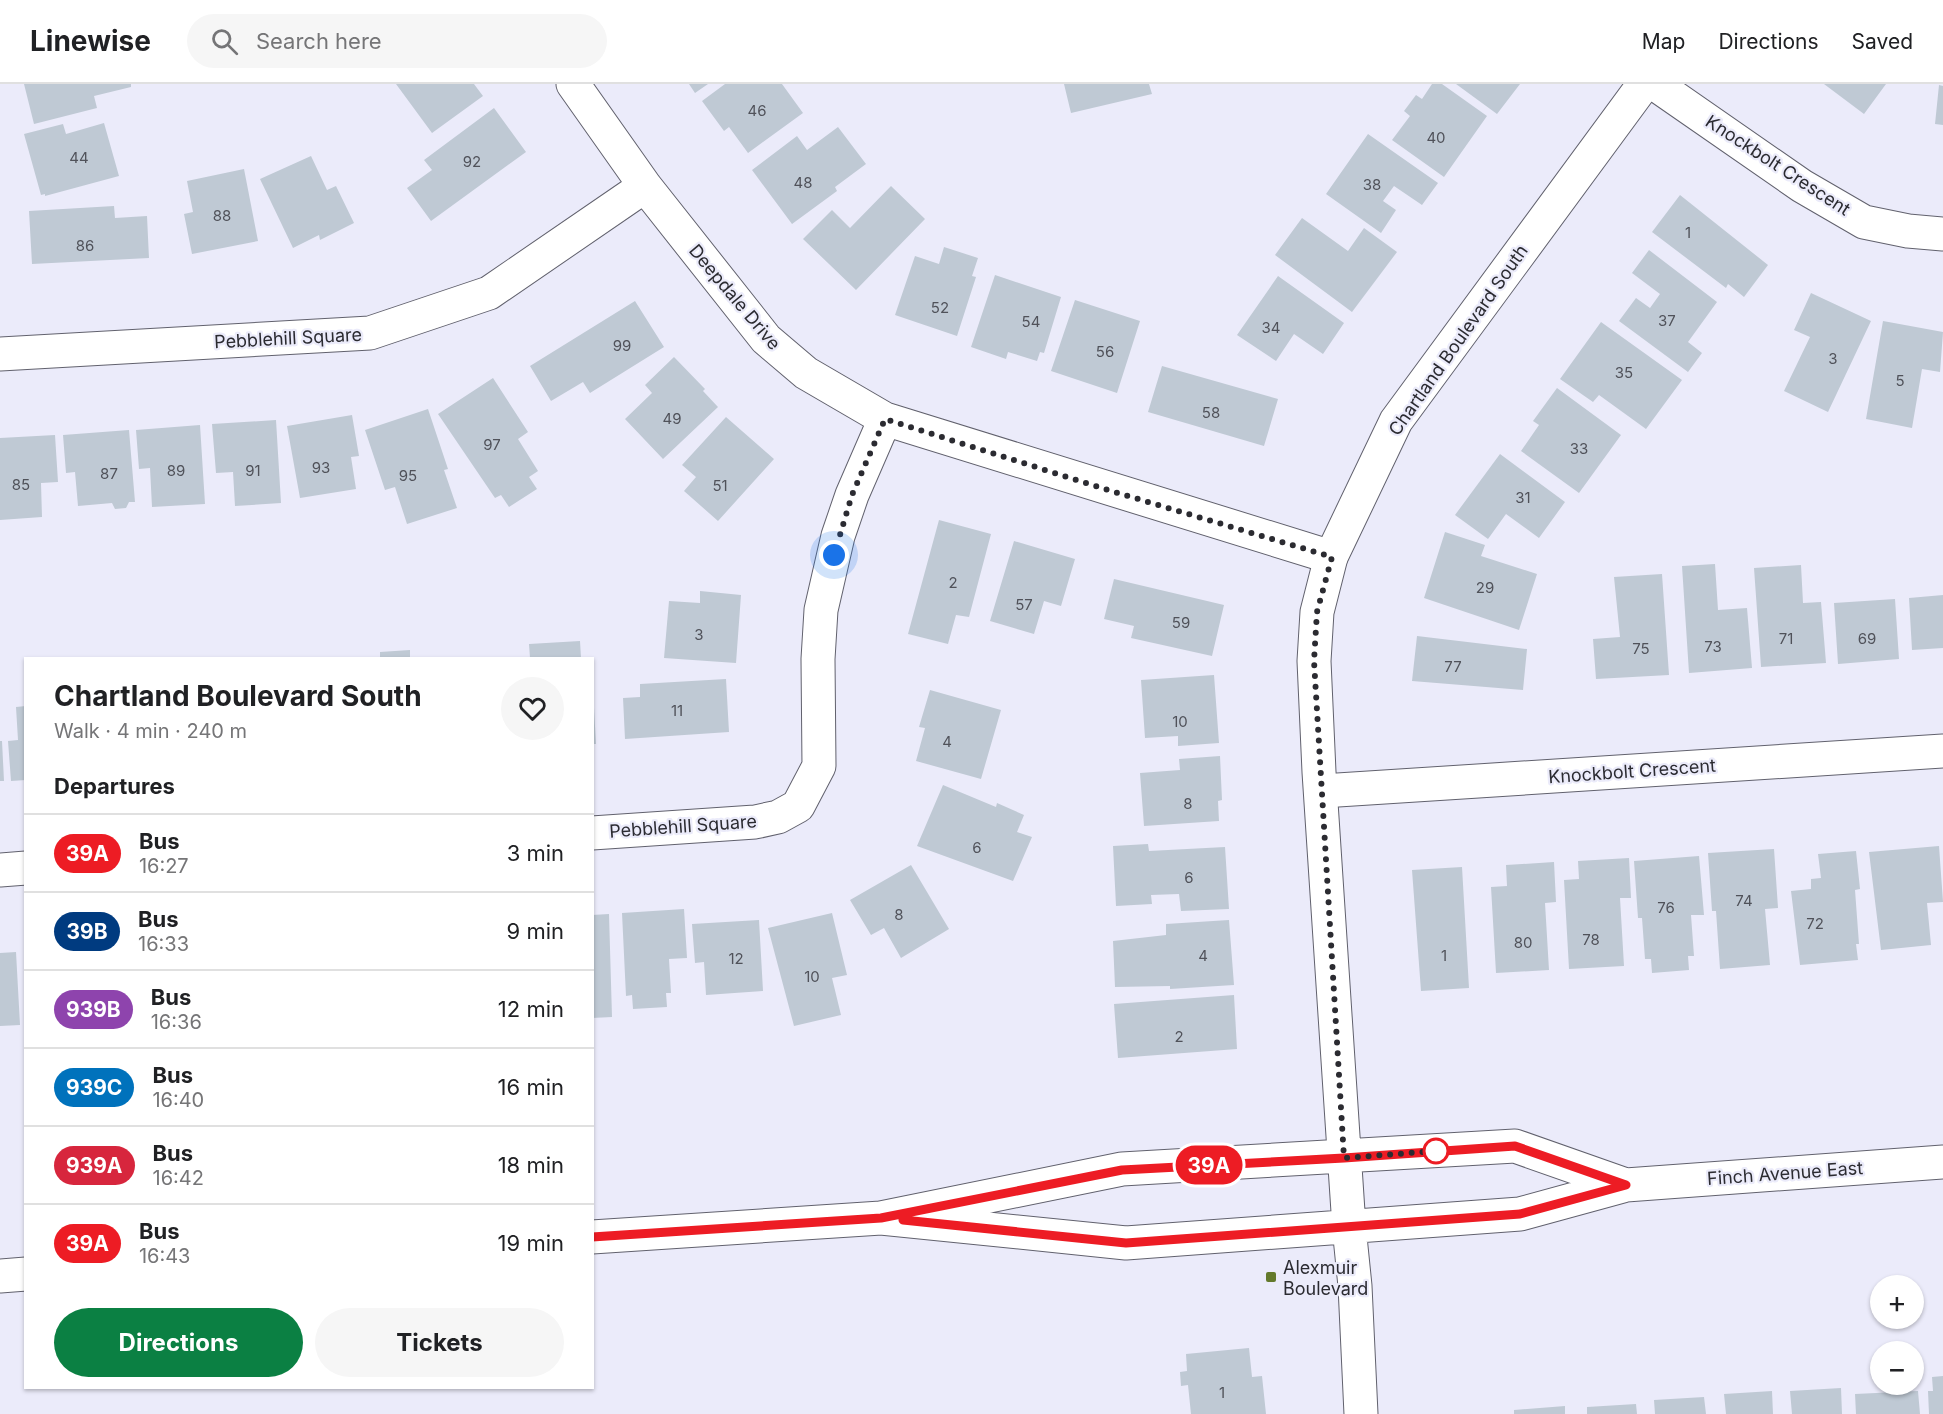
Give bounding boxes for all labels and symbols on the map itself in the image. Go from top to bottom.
house number: 46 [748,101,767,120]
street label: Knockbolt Crescent [1702,110,1854,220]
house number: 40 [1426,128,1446,147]
house number: 44 [69,148,89,167]
house number: 92 [463,152,481,171]
house number: 48 [794,173,812,192]
house number: 38 [1363,175,1381,194]
house number: 88 [213,206,231,225]
house number: 1 [1685,223,1691,242]
house number: 86 [76,236,94,255]
street label: Deepdale Drive [685,240,785,354]
street label: Chartland Boulevard South [1384,241,1532,439]
house number: 52 [931,298,949,317]
house number: 37 [1658,311,1676,330]
house number: 54 [1022,312,1040,331]
house number: 34 [1262,318,1280,337]
street label: Pebblehill Square [214,324,362,352]
house number: 99 [613,336,631,355]
house number: 56 [1096,342,1114,361]
house number: 3 [1828,349,1838,368]
house number: 35 [1615,363,1633,382]
house number: 5 [1895,371,1905,390]
house number: 58 [1202,403,1220,422]
house number: 49 [663,409,682,428]
house number: 97 [483,435,501,454]
house number: 33 [1570,439,1588,458]
house number: 93 [312,458,330,477]
house number: 89 [167,461,185,480]
house number: 91 [245,461,261,480]
house number: 87 [100,464,118,483]
house number: 95 [399,466,417,485]
house number: 85 [12,475,30,494]
house number: 51 [712,476,728,495]
house number: 31 [1515,488,1531,507]
your location [819,540,849,570]
house number: 2 [948,573,958,592]
house number: 29 [1476,578,1494,597]
house number: 57 [1015,595,1033,614]
house number: 59 [1172,613,1190,632]
house number: 3 [694,625,704,644]
house number: 71 [1779,629,1793,648]
house number: 69 [1858,629,1876,648]
house number: 73 [1704,637,1722,656]
house number: 75 [1632,639,1650,658]
house number: 77 [1444,657,1462,676]
house number: 11 [671,701,683,720]
house number: 10 [1172,712,1188,731]
house number: 4 [942,732,952,751]
street label: Knockbolt Crescent [1547,755,1717,787]
house number: 8 [1183,794,1193,813]
street label: Pebblehill Square [609,810,757,842]
house number: 6 [972,838,982,857]
house number: 6 [1184,868,1194,887]
house number: 74 [1735,891,1753,910]
house number: 76 [1657,898,1675,917]
house number: 8 [894,905,904,924]
house number: 72 [1806,914,1824,933]
house number: 78 [1582,930,1600,949]
house number: 80 [1514,933,1532,952]
house number: 4 [1198,946,1208,965]
house number: 1 [1441,946,1447,965]
house number: 12 [728,949,744,968]
house number: 10 [804,967,820,986]
house number: 2 [1174,1027,1184,1046]
unlabelled marker [1423,1138,1449,1164]
line badge: 39A [1174,1146,1244,1184]
street label: Finch Avenue East [1706,1157,1864,1189]
place label: Alexmuir Boulevard [1283,1257,1368,1299]
marker: Alexmuir Boulevard [1264,1270,1278,1284]
house number: 1 [1219,1383,1225,1402]

